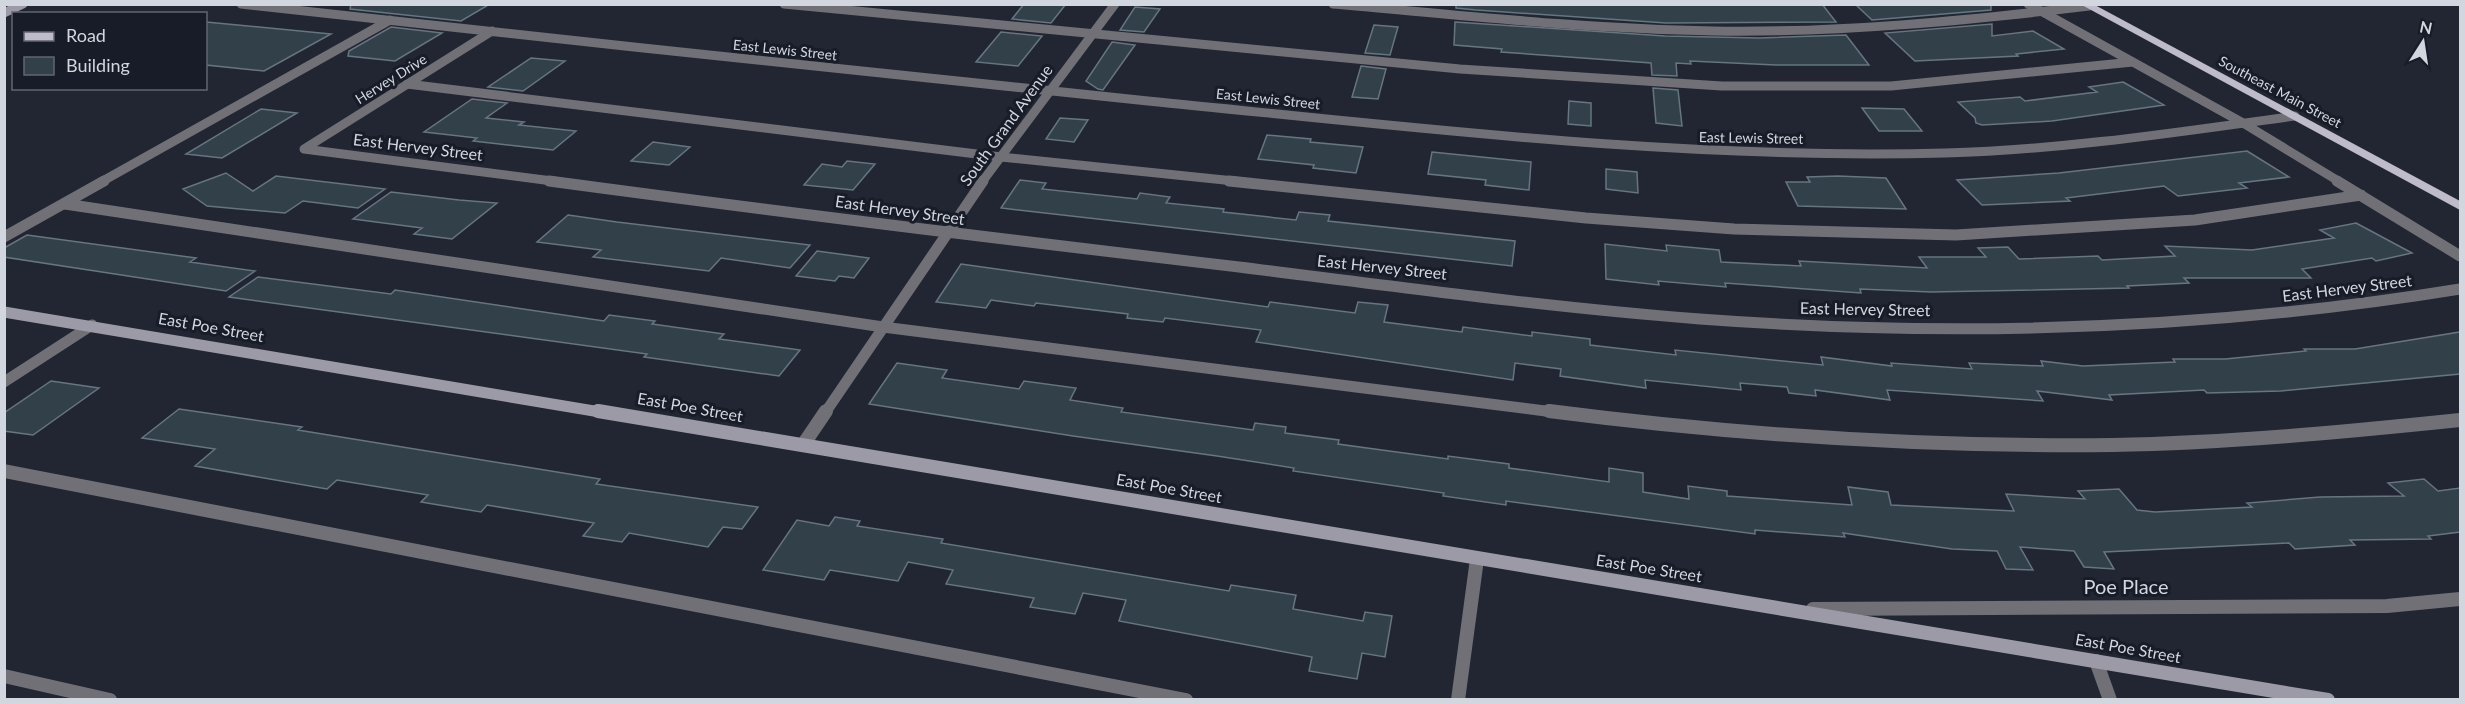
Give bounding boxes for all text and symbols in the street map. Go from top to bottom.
legend [12,12,207,90]
north arrow [2393,12,2453,72]
text: N [2418,16,2434,37]
text: Road [66,24,106,46]
street label: East Lewis Street [732,36,838,63]
street label: Hervey Drive [352,50,430,107]
street label: Southeast Main Street [2216,52,2344,131]
text: Building [66,54,130,76]
street label: South Grand Avenue [955,60,1056,189]
street label: East Lewis Street [1215,85,1321,112]
street label: East Lewis Street [1699,128,1803,147]
street label: East Hervey Street [352,129,484,164]
street label: East Hervey Street [834,191,966,228]
street label: East Hervey Street [1316,250,1448,283]
street label: East Hervey Street [2281,270,2413,305]
street label: East Hervey Street [1800,298,1931,319]
street label: East Poe Street [157,308,266,345]
street label: East Poe Street [636,388,745,425]
street label: East Poe Street [1115,469,1224,506]
street label: East Poe Street [1595,550,1704,585]
street label: Poe Place [2083,574,2169,598]
street label: East Poe Street [2074,629,2183,666]

